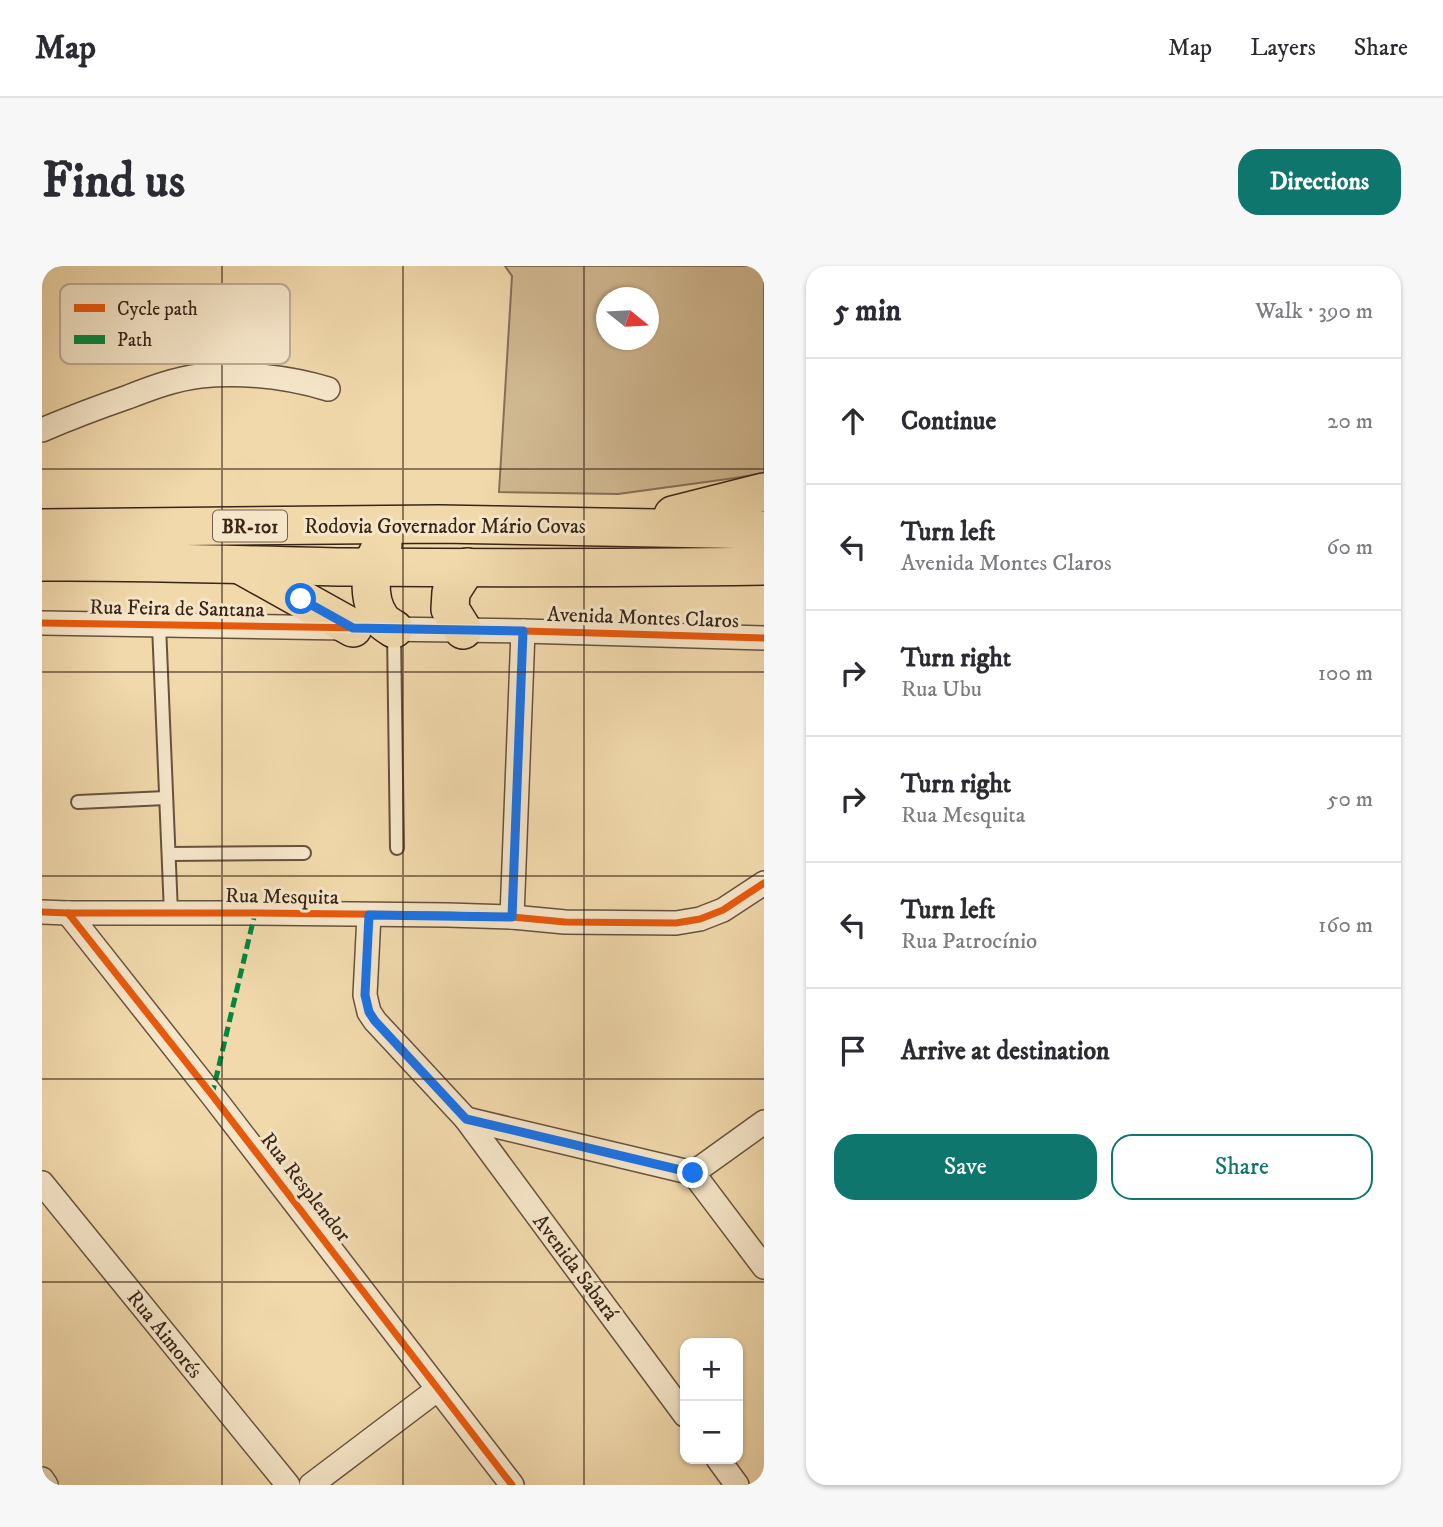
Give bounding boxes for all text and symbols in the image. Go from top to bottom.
text: Map [35,28,96,69]
text: Map [1168,33,1212,63]
text: Layers [1250,33,1316,63]
text: Share [1354,33,1408,63]
button: Directions [1238,149,1401,215]
text: Find us [42,151,185,213]
legend [60,284,290,364]
north arrow [596,287,659,350]
text: 5 min [834,293,901,330]
text: Walk · 390 m [1255,297,1373,326]
text: Cycle path [117,298,198,321]
text: Path [117,329,152,352]
icon: ahead [834,402,872,440]
text: Continue [901,405,996,438]
text: 20 m [1327,407,1373,436]
road number: BR-101 [213,510,287,542]
street label: Rodovia Governador Mário Covas [304,514,586,540]
text: Turn left [901,516,995,549]
icon: left [834,528,872,566]
text: 60 m [1326,533,1373,562]
text: Avenida Montes Claros [901,549,1112,578]
route start [285,583,316,614]
street label: Rua Feira de Santana [89,594,265,624]
street label: Avenida Montes Claros [546,602,739,634]
text: Turn right [901,642,1011,675]
icon: right [834,654,872,692]
text: 100 m [1318,659,1373,688]
text: Rua Ubu [901,675,982,704]
text: Turn right [901,768,1011,801]
icon: right [834,780,872,818]
text: 50 m [1327,785,1373,814]
text: Rua Mesquita [901,801,1025,830]
street label: Rua Mesquita [225,883,339,911]
text: Turn left [901,894,995,927]
icon: left [834,906,872,944]
text: 160 m [1318,911,1373,940]
text: Rua Patrocínio [901,927,1037,956]
icon: arrive [834,1032,872,1070]
text: Arrive at destination [901,1035,1110,1068]
street label: Rua Resplendor [254,1128,356,1248]
button: Save [834,1134,1097,1200]
button: Share [1111,1134,1373,1200]
route end [677,1157,708,1188]
street label: Avenida Sabará [527,1209,624,1326]
street label: Rua Aimorés [121,1285,208,1384]
map controls [680,1338,743,1464]
button: + [680,1338,743,1401]
button: − [680,1401,743,1464]

